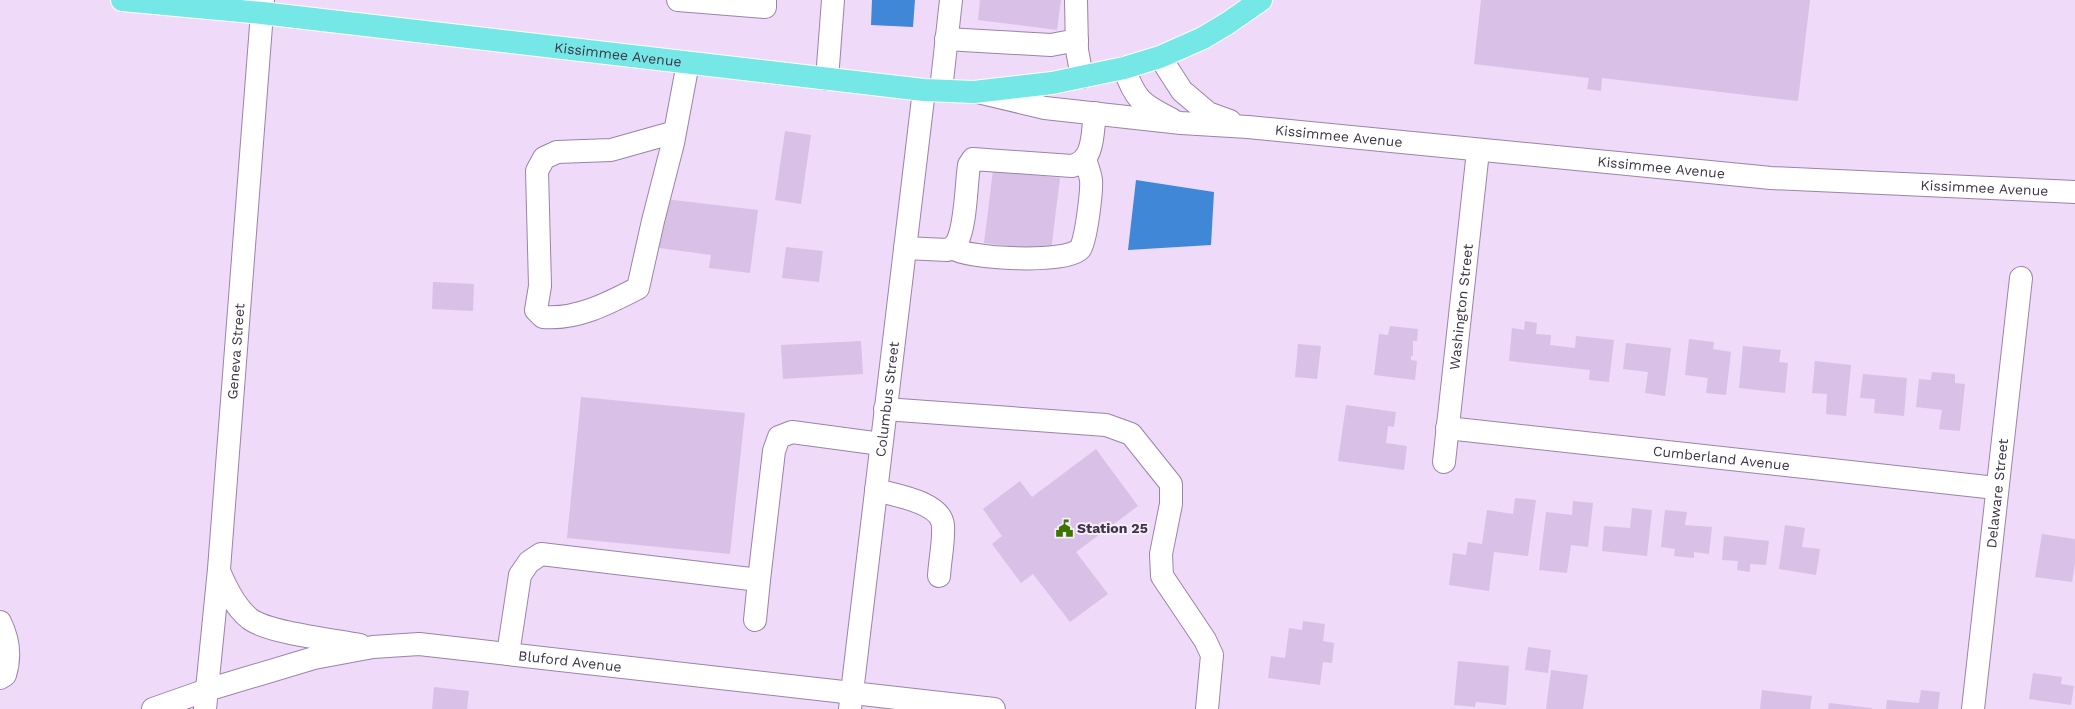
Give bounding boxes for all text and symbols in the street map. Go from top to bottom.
street label: Kissimmee Avenue [553,39,683,70]
street label: Kissimmee Avenue [1274,122,1403,150]
street label: Kissimmee Avenue [1597,153,1726,181]
street label: Kissimmee Avenue [1920,177,2049,199]
street label: Washington Street [1446,243,1476,371]
street label: Geneva Street [224,303,248,400]
street label: Columbus Street [872,341,902,458]
street label: Delaware Street [1983,438,2011,549]
street label: Cumberland Avenue [1652,443,1791,473]
public building icon: Station 25 [1054,518,1074,538]
place label: Station 25 [1077,520,1148,536]
street label: Bluford Avenue [518,647,622,675]

